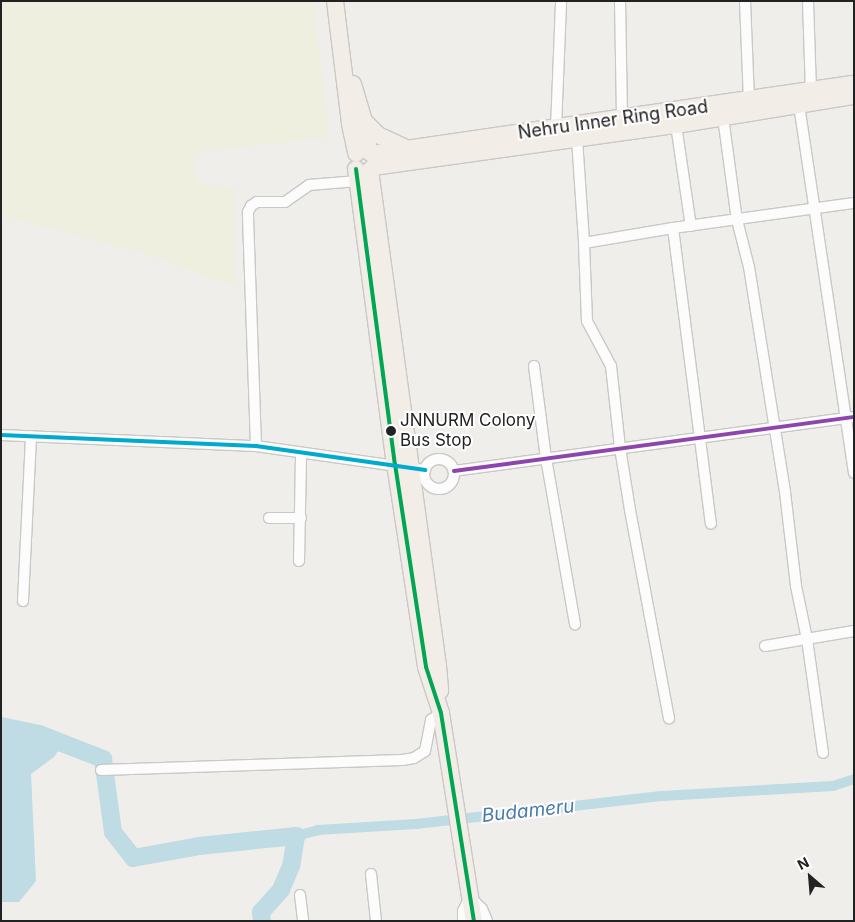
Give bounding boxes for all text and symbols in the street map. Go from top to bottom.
street label: Nehru Inner Ring Road [517,96,709,144]
place label: JNNURM Colony Bus Stop [400,411,535,451]
marker: JNNURM Colony Bus Stop [386,426,396,436]
water label: Budameru [481,795,575,827]
north arrow [785,852,835,902]
text: N [794,853,812,873]

